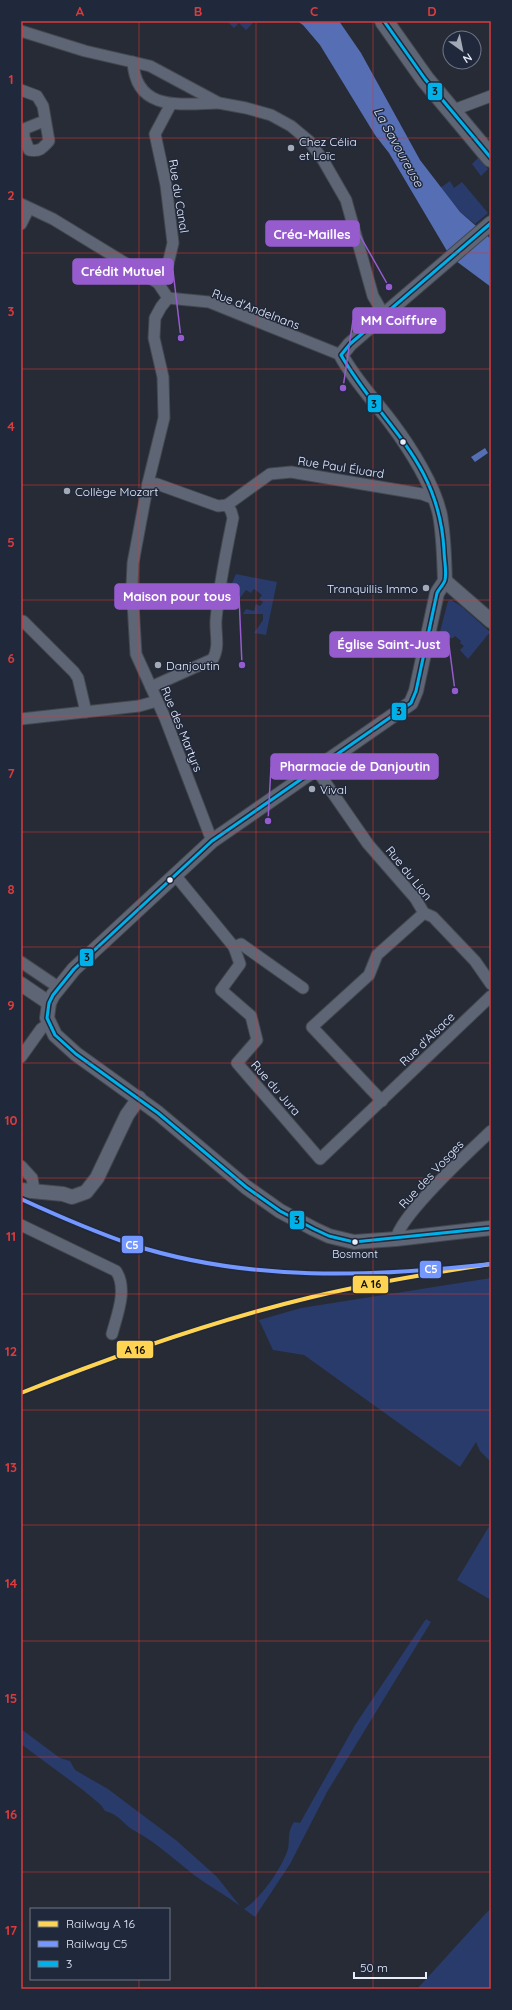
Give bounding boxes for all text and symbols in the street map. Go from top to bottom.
text: A [76,3,85,19]
text: B [194,3,202,19]
text: C [310,3,318,19]
text: D [427,3,437,19]
north arrow [442,30,482,70]
text: N [460,50,475,66]
text: 1 [8,71,14,87]
line badge: 3 [427,82,443,101]
text: 3 [432,84,438,98]
water label: La Savoureuse [371,104,428,190]
place label: Chez Célia et Loïc [299,134,357,163]
marker: Chez Célia et Loïc [286,143,296,153]
street label: Rue du Canal [166,158,192,234]
text: 2 [7,187,15,203]
callout: Créa-Mailles [266,221,359,246]
text: Créa-Mailles [273,226,351,242]
callout: Crédit Mutuel [73,259,173,284]
text: Crédit Mutuel [81,263,165,279]
street label: Rue d'Andelnans [210,285,302,333]
text: 3 [8,303,15,319]
callout: MM Coiffure [353,308,445,333]
text: MM Coiffure [361,312,437,328]
line badge: 3 [367,394,382,413]
text: 3 [371,397,377,411]
text: 4 [7,418,15,434]
unlabelled marker [398,437,408,447]
street label: Rue Paul Éluard [297,453,385,481]
place label: Collège Mozart [75,484,158,499]
marker: Collège Mozart [62,486,72,496]
text: 5 [7,534,15,550]
place label: Tranquillis Immo [327,581,418,596]
marker: Tranquillis Immo [421,583,431,593]
callout: Maison pour tous [115,584,239,609]
text: Maison pour tous [123,588,231,604]
callout: Église Saint-Just [330,632,449,657]
text: Église Saint-Just [337,636,441,652]
text: 6 [7,650,15,666]
place label: Danjoutin [166,658,220,673]
marker: Danjoutin [153,660,163,670]
street label: Rue des Martyrs [158,684,206,774]
line badge: 3 [391,702,407,721]
text: 3 [396,704,402,718]
callout: Pharmacie de Danjoutin [271,754,438,779]
text: Pharmacie de Danjoutin [280,758,430,774]
text: 7 [7,765,15,781]
place label: Vival [320,782,347,797]
marker: Vival [307,784,317,794]
street label: Rue du Lion [383,843,435,903]
unlabelled marker [165,875,175,885]
text: 8 [7,881,15,897]
line badge: 3 [79,948,94,967]
text: 3 [84,950,90,964]
text: 9 [7,997,15,1013]
street label: Rue d'Alsace [396,1009,458,1069]
street label: Rue du Jura [248,1057,304,1119]
text: 10 [4,1112,18,1128]
street label: Rue des Vosges [396,1136,467,1211]
line badge: 3 [289,1210,305,1230]
text: 3 [294,1213,300,1227]
text: 11 [6,1228,16,1244]
line badge: C5 [121,1235,144,1254]
marker: Bosmont [350,1237,360,1247]
text: C5 [125,1238,139,1252]
place label: Bosmont [332,1247,378,1261]
line badge: C5 [419,1260,442,1279]
text: C5 [424,1262,438,1276]
line badge: A 16 [352,1275,389,1294]
text: A 16 [361,1277,381,1291]
line badge: A 16 [116,1340,154,1359]
text: 12 [5,1343,17,1359]
text: A 16 [125,1343,145,1357]
text: 13 [5,1459,17,1475]
text: 14 [5,1575,18,1591]
text: 15 [5,1690,17,1706]
text: 16 [5,1806,17,1822]
legend [30,1908,170,1980]
text: Railway A 16 [66,1916,135,1931]
text: 17 [5,1922,17,1938]
text: Railway C5 [66,1936,127,1951]
scale bar [354,1954,426,1980]
text: 3 [66,1956,72,1971]
text: 50 m [360,1960,388,1975]

